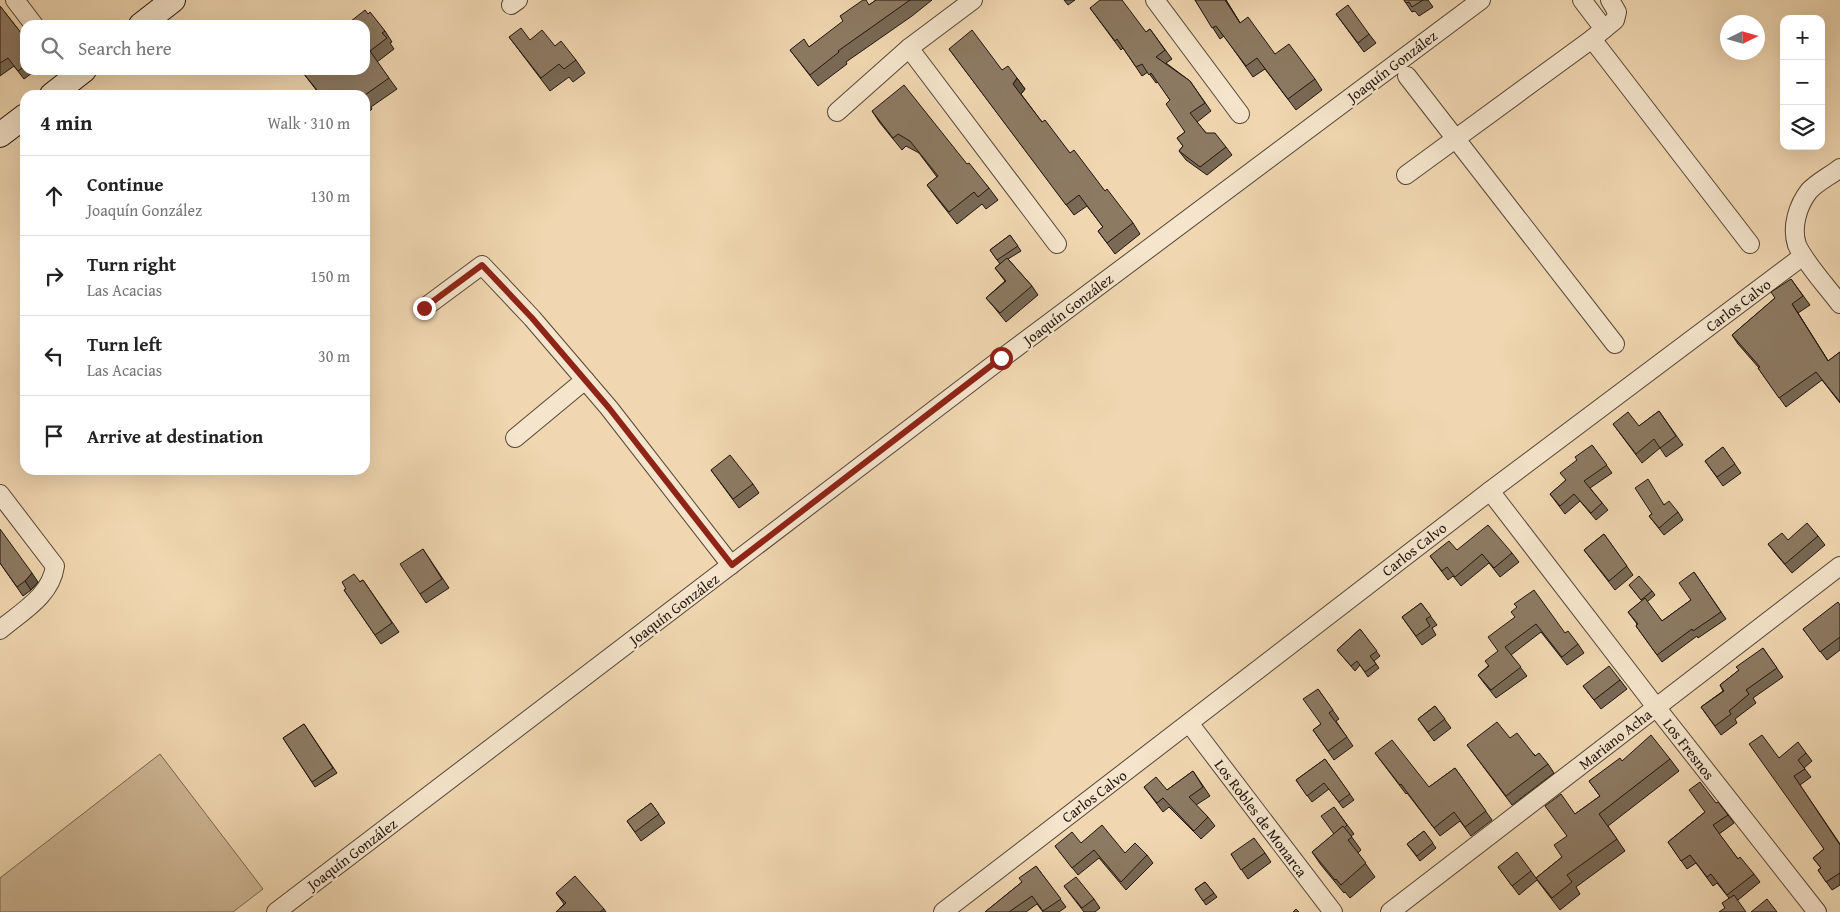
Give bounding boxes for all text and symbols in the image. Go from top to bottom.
north arrow [1720,15,1765,60]
map controls [1780,15,1825,150]
button: + [1780,15,1825,60]
search box [20,20,370,75]
street label: Joaquín González [1341,25,1442,108]
icon: search [38,34,66,62]
text: Search here [78,34,172,62]
button: − [1780,60,1825,105]
button: layers [1780,105,1825,150]
text: 4 min [40,107,92,138]
text: Walk · 310 m [267,111,350,135]
text: Continue [87,170,164,198]
icon: ahead [40,182,68,210]
text: 130 m [310,184,350,208]
text: Joaquín González [87,198,202,222]
text: Turn right [87,250,176,278]
icon: right [40,262,68,290]
text: 150 m [310,264,350,288]
street label: Joaquín González [1017,268,1118,351]
street label: Carlos Calvo [1701,273,1775,337]
text: Las Acacias [87,278,162,302]
route end [413,297,436,320]
text: Turn left [87,330,162,358]
icon: left [40,342,68,370]
text: 30 m [318,344,350,368]
route start [990,347,1013,370]
text: Las Acacias [87,358,162,382]
icon: arrive [40,422,68,450]
text: Arrive at destination [87,422,263,450]
street label: Carlos Calvo [1377,517,1451,581]
street label: Joaquín González [623,568,724,651]
street label: Mariano Acha [1574,704,1656,774]
street label: Los Fresnos [1658,714,1720,784]
street label: Los Robles de Monarca [1210,755,1312,881]
street label: Carlos Calvo [1057,764,1131,828]
street label: Joaquín González [301,813,402,896]

